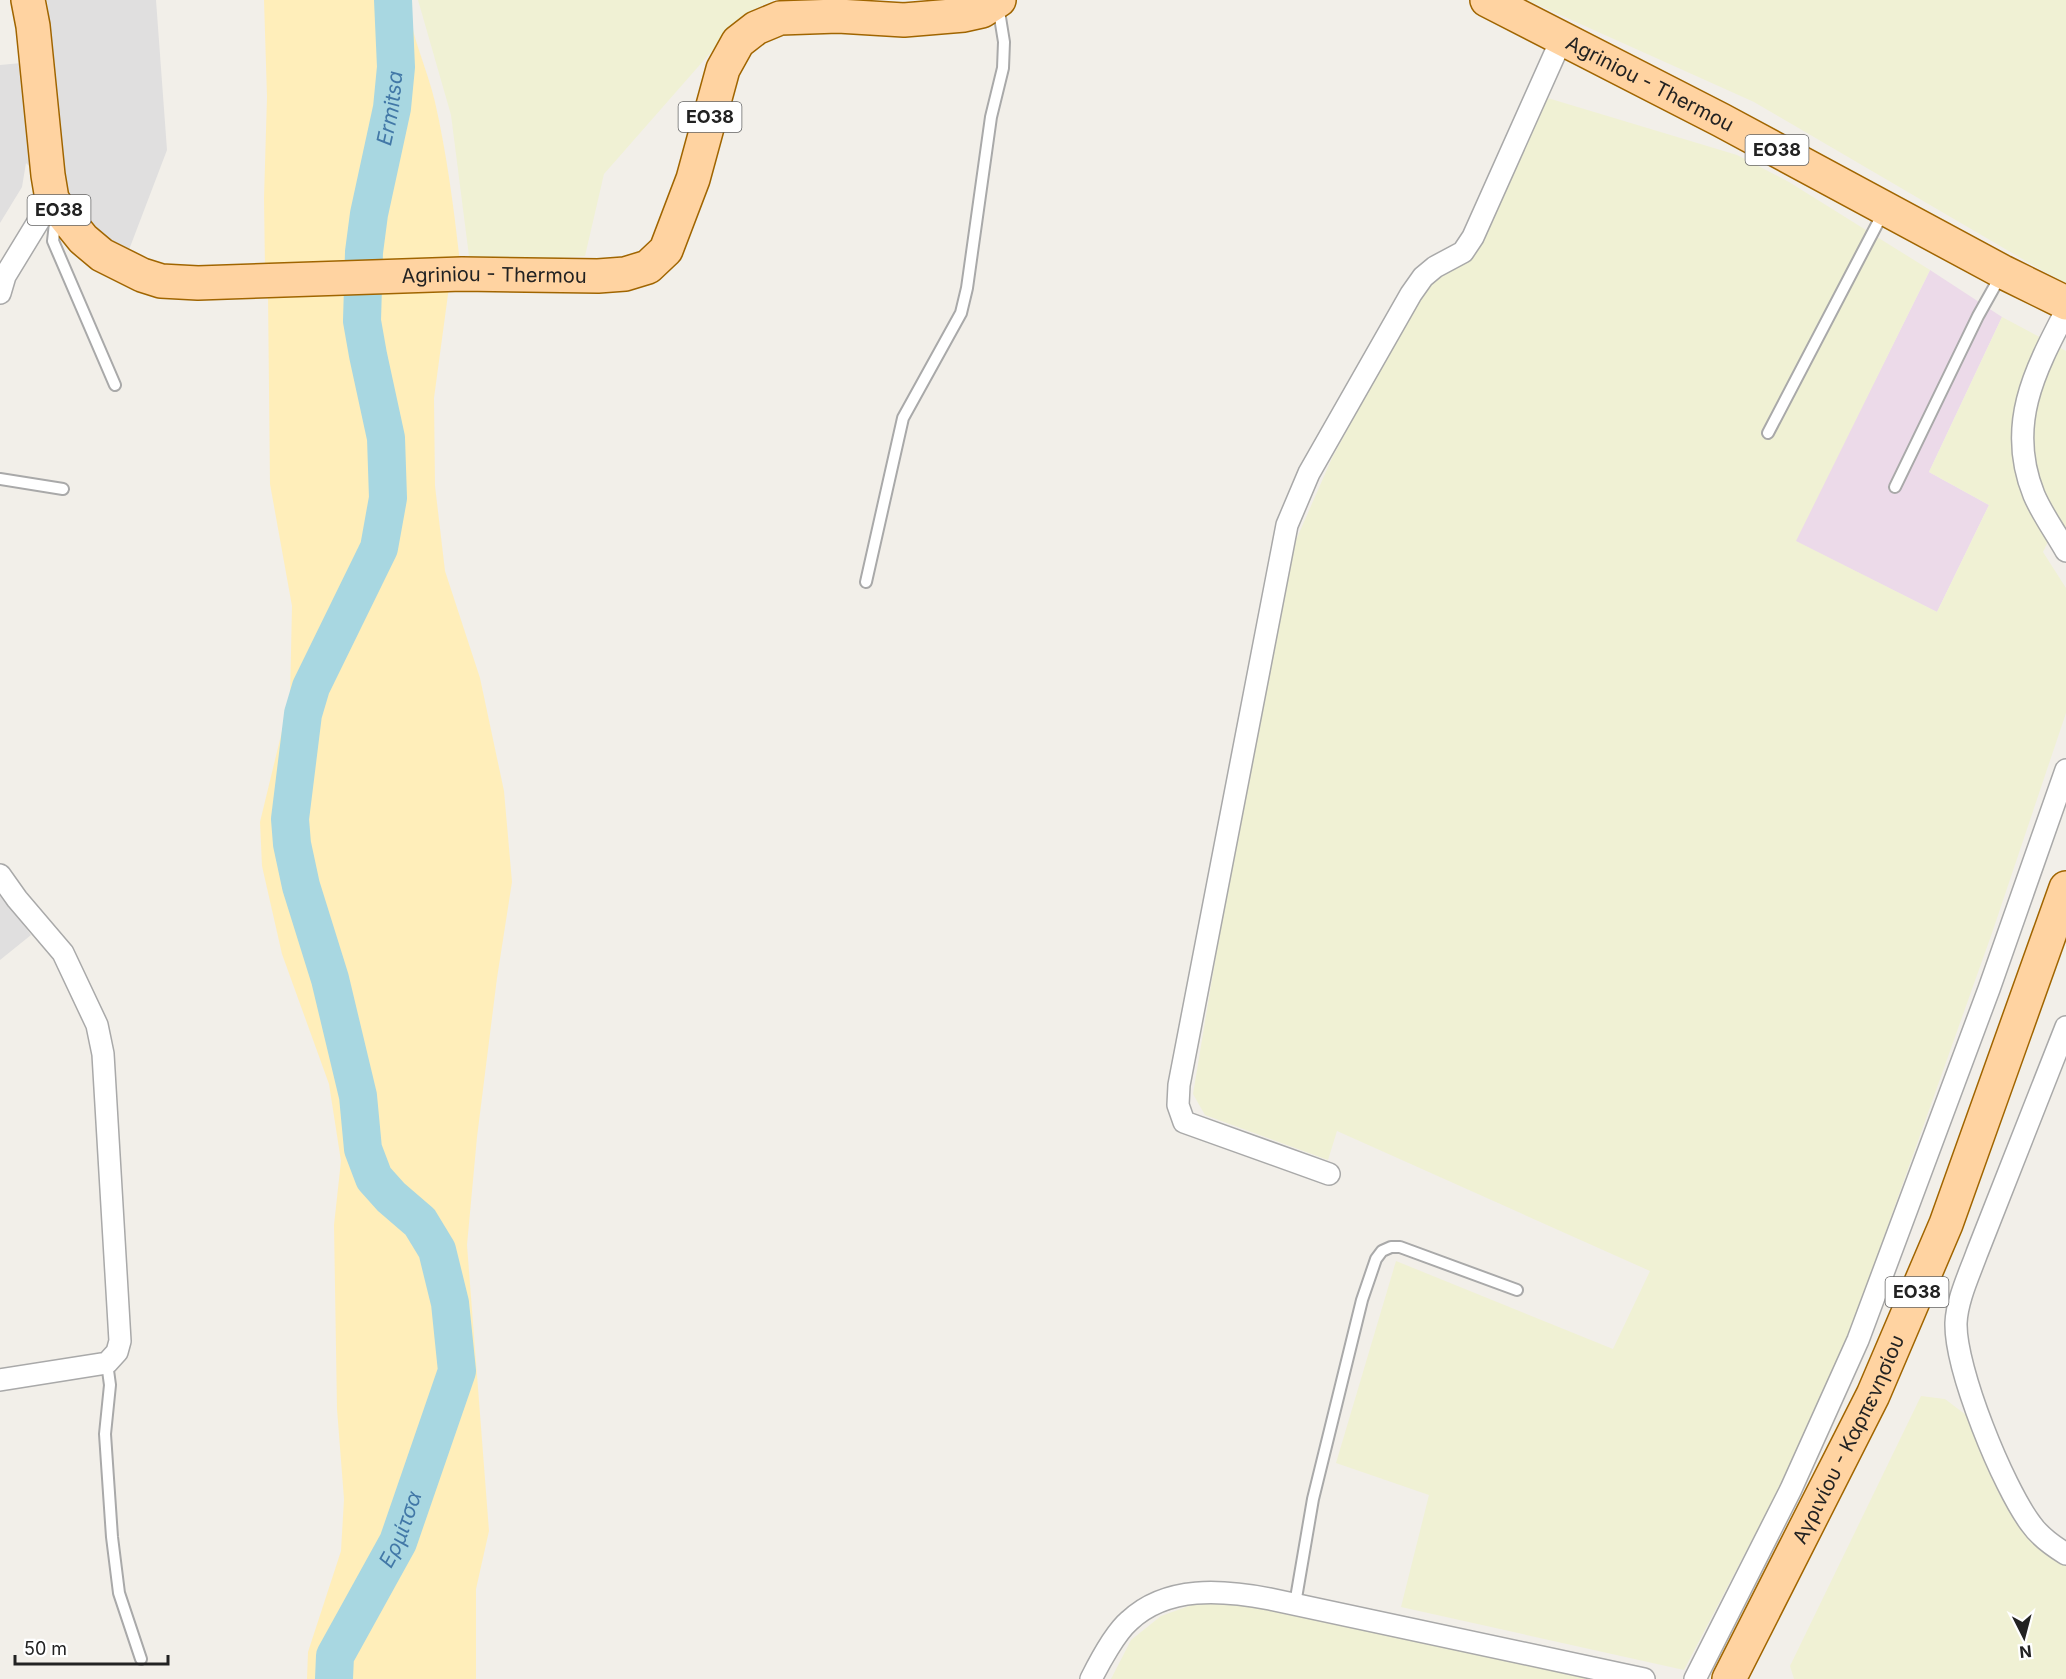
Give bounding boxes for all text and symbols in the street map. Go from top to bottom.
street label: Agriniou - Thermou [1562,31,1738,137]
water label: Ermitsa [371,70,408,148]
road number: ΕΟ38 [678,102,742,132]
road number: ΕΟ38 [1746,135,1808,165]
road number: ΕΟ38 [28,195,90,225]
street label: Agriniou - Thermou [401,262,587,288]
road number: ΕΟ38 [1886,1277,1948,1307]
street label: Αγρινίου - Καρπενησίου [1788,1331,1909,1548]
water label: Ερμίτσα [373,1488,427,1572]
north arrow [1994,1607,2054,1667]
scale bar [15,1628,168,1666]
text: 50 m [24,1638,67,1659]
text: N [2018,1641,2033,1663]

